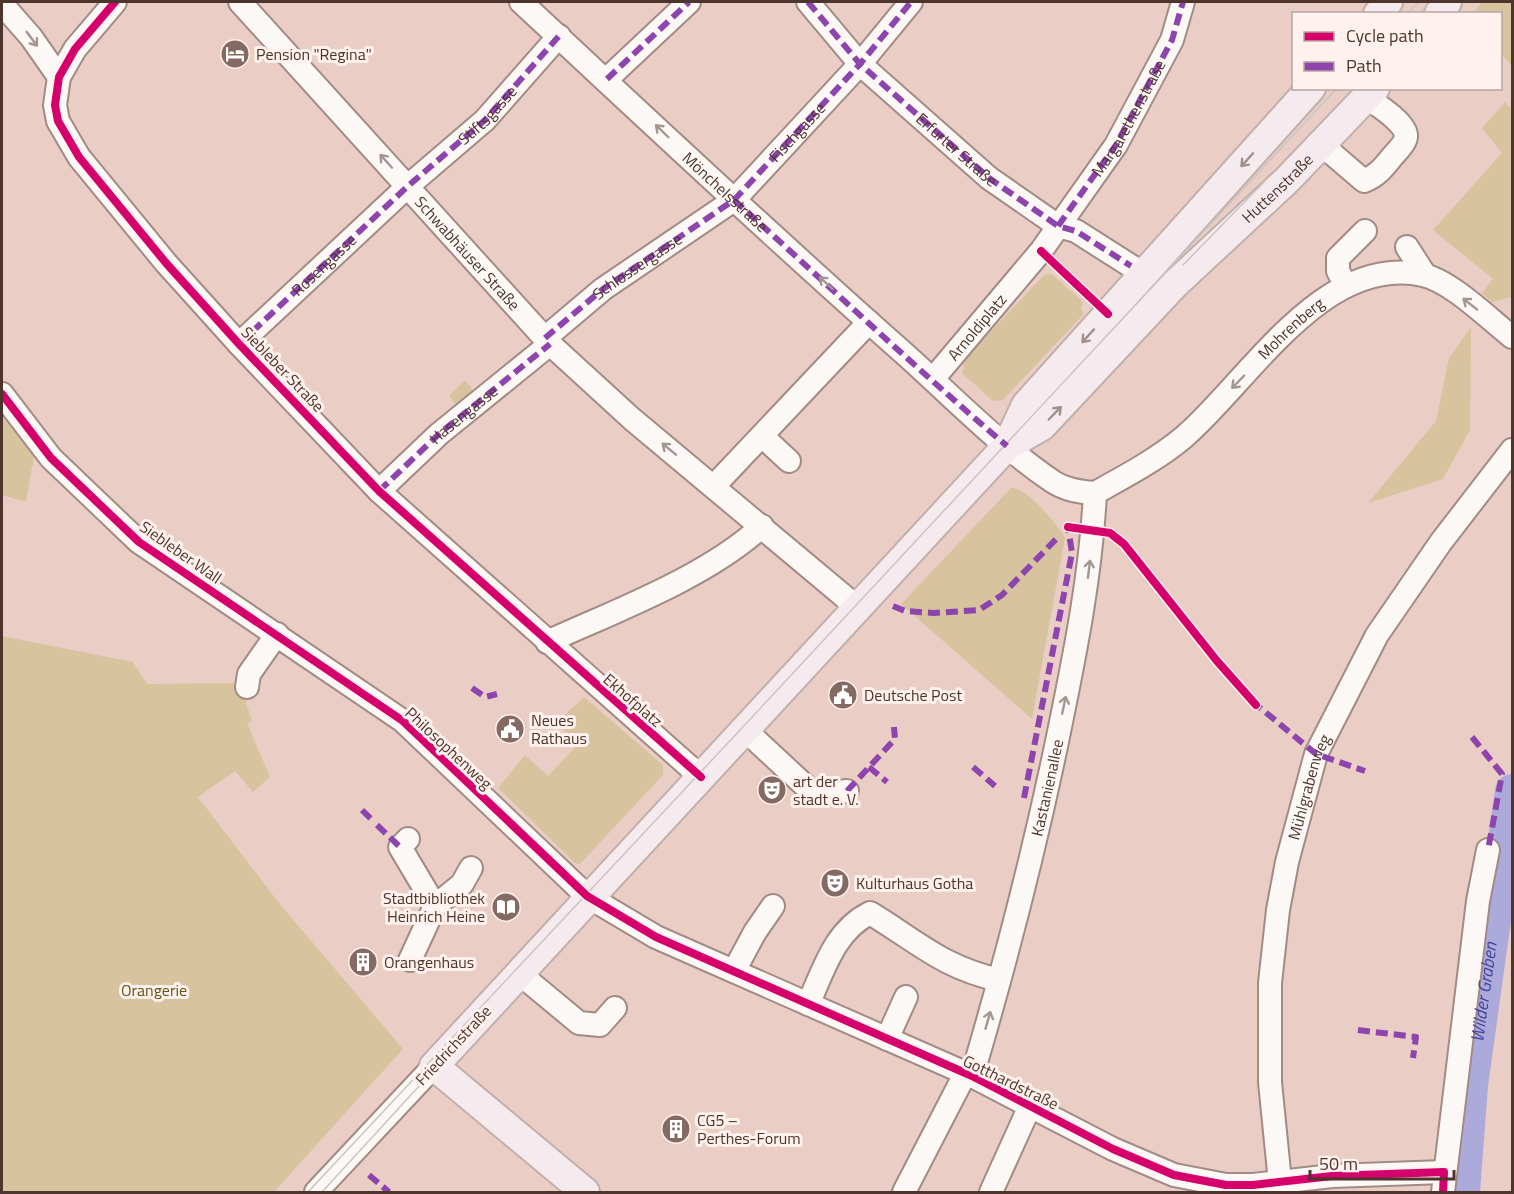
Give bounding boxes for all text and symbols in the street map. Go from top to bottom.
legend [1292,12,1502,90]
text: Cycle path [1346,22,1424,49]
one-way arrow [26,31,38,47]
hotel icon: Pension "Regina" [219,38,251,70]
place label: Pension "Regina" [256,42,372,66]
text: Path [1346,52,1382,79]
street label: Margarethenstraße [1085,55,1171,182]
street label: Stiftsgasse [453,80,522,150]
street label: Fischgasse [763,97,831,167]
street label: Erfurter Straße [911,107,1002,192]
one-way arrow [655,125,670,139]
street label: Mönchelsstraße [677,146,774,238]
street label: Huttenstraße [1236,148,1318,228]
one-way arrow [1240,152,1254,167]
one-way arrow [379,154,393,169]
street label: Schwabhäuser Straße [409,190,526,316]
street label: Schlossergasse [587,227,687,305]
street label: Rosengasse [286,228,362,301]
one-way arrow [818,276,833,290]
street label: Arnoldiplatz [942,288,1012,366]
street label: Mohrenberg [1252,291,1329,365]
one-way arrow [1462,297,1478,310]
street label: Siebleber Straße [236,321,330,417]
one-way arrow [1081,328,1095,343]
one-way arrow [1231,374,1246,389]
street label: Hasengasse [424,379,503,450]
one-way arrow [1048,406,1062,421]
one-way arrow [661,443,677,456]
street label: Siebleber Wall [135,515,227,589]
one-way arrow [1084,559,1095,579]
street label: Ekhofplatz [598,667,668,733]
public building icon: Deutsche Post [827,679,859,711]
place label: Deutsche Post [864,683,962,707]
one-way arrow [1059,696,1071,715]
street label: Philosophenweg [400,701,498,795]
place label: Neues Rathaus [531,708,587,750]
public building icon: Neues Rathaus [494,713,526,745]
street label: Mühlgrabenweg [1281,730,1336,843]
street label: Kastanienallee [1024,737,1069,839]
place label: art der stadt e. V. [793,769,859,811]
theatre icon: art der stadt e. V. [756,774,788,806]
theatre icon: Kulturhaus Gotha [819,867,851,899]
place label: Kulturhaus Gotha [856,871,973,895]
place label: Stadtbibliothek Heinrich Heine [383,886,485,928]
library icon: Stadtbibliothek Heinrich Heine [490,891,522,923]
water label: Wilder Graben [1463,939,1504,1044]
building icon: Orangenhaus [347,946,379,978]
place label: Orangenhaus [384,950,474,974]
park label: Orangerie [121,978,187,1002]
street label: Friedrichstraße [409,999,497,1091]
one-way arrow [983,1011,994,1030]
street label: Gotthardstraße [959,1048,1063,1116]
place label: CG5 – Perthes-Forum [697,1108,801,1150]
building icon: CG5 – Perthes-Forum [660,1113,692,1145]
scale bar [1310,1143,1454,1181]
text: 50 m [1319,1150,1358,1177]

